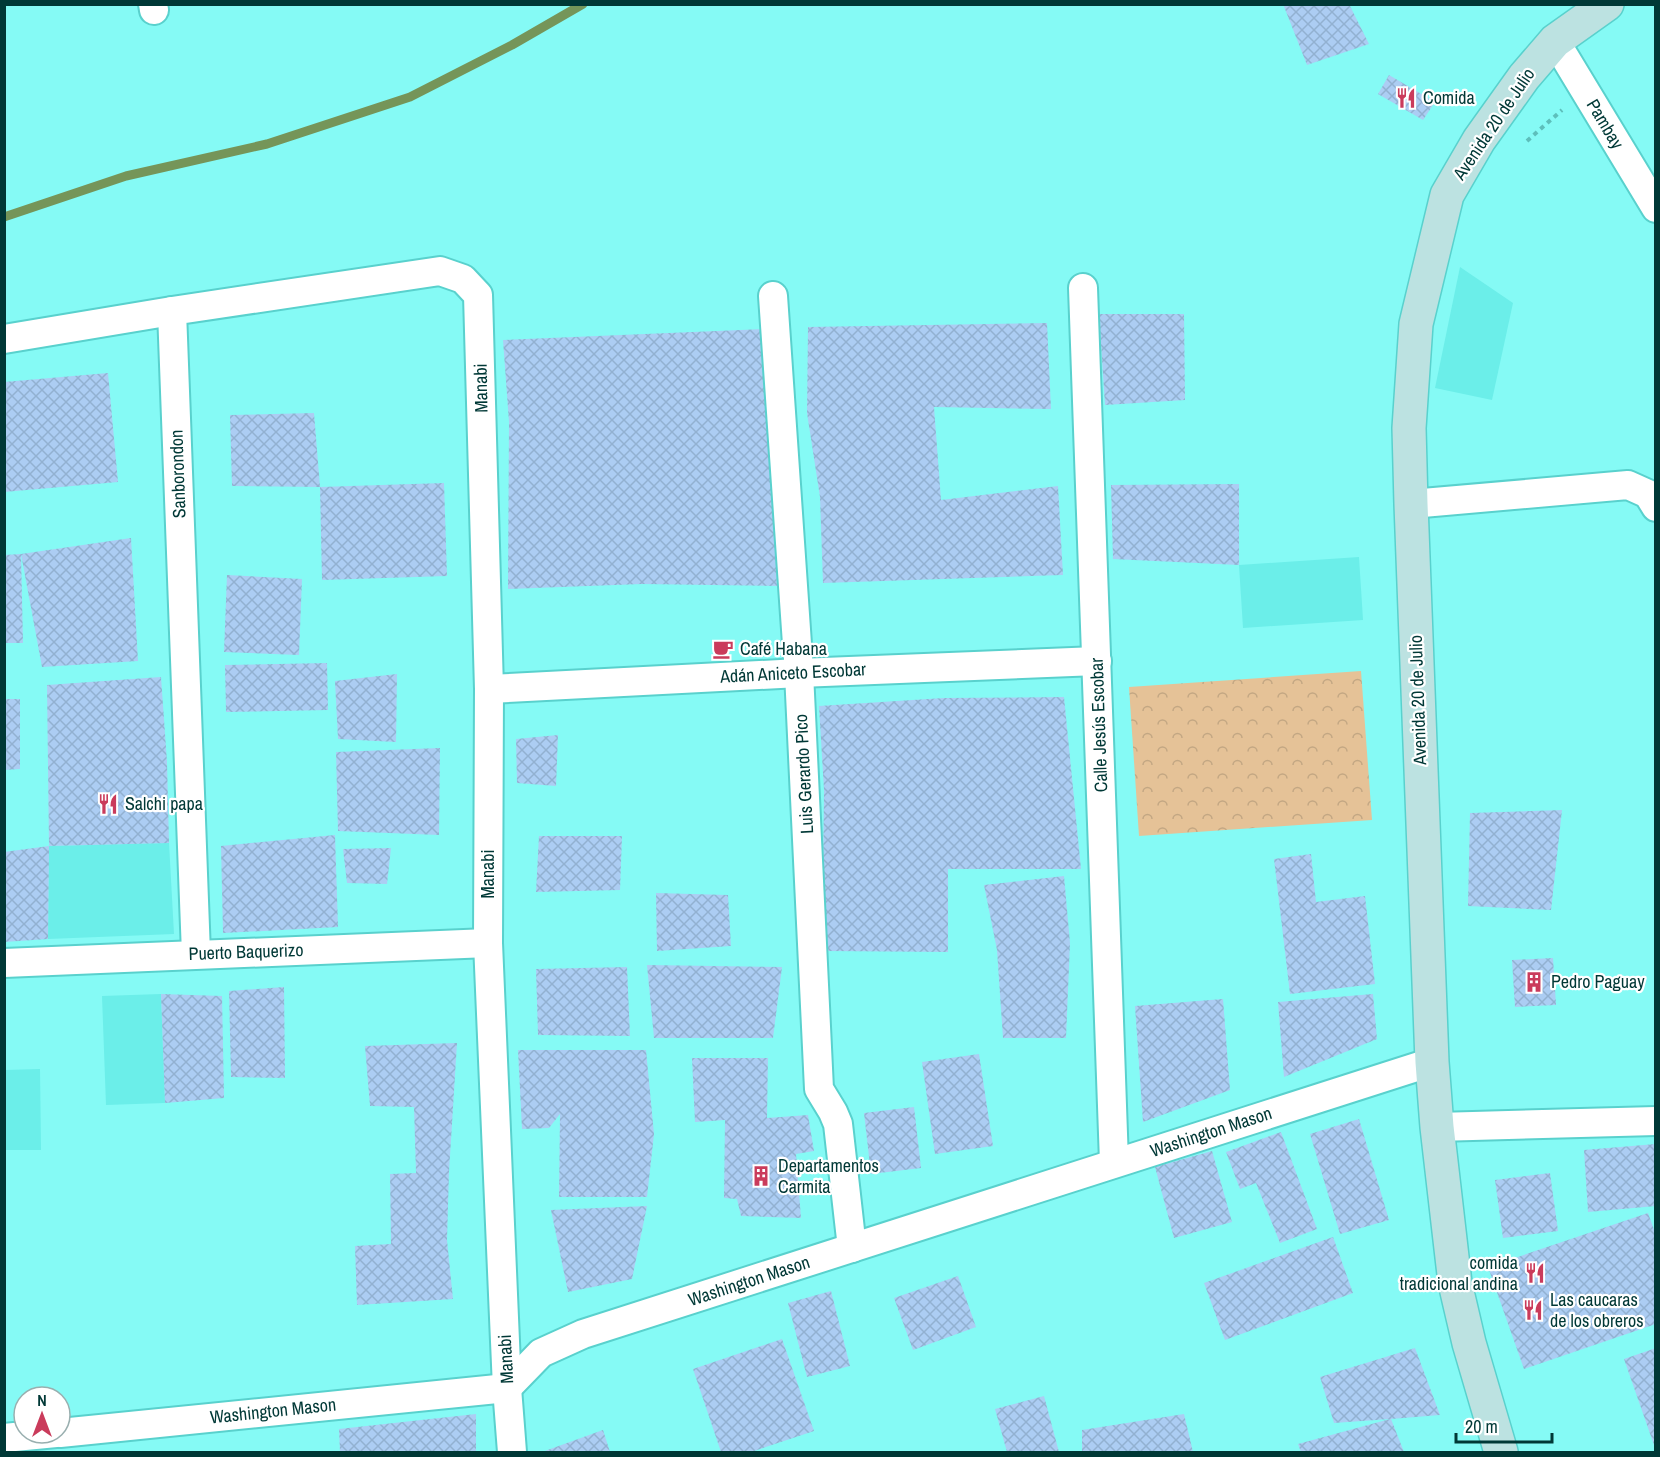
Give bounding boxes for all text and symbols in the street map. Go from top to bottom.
street label: Avenida 20 de Julio [1446,63,1540,186]
place label: Comida [1423,85,1475,110]
restaurant icon: Comida [1394,86,1418,110]
street label: Pambay [1581,94,1630,154]
street label: Manabi [468,363,493,413]
street label: Sanborondon [163,429,192,519]
street label: Avenida 20 de Julio [1403,635,1432,767]
place label: Café Habana [740,636,827,661]
cafe icon: Café Habana [711,637,735,661]
street label: Adán Aniceto Escobar [718,656,867,689]
street label: Calle Jesús Escobar [1084,657,1113,793]
street label: Luis Gerardo Pico [788,714,819,834]
place label: Salchi papa [125,791,203,816]
restaurant icon: Salchi papa [96,792,120,816]
street label: Manabi [475,849,500,899]
street label: Puerto Baquerizo [188,937,304,966]
place label: Pedro Paguay [1551,969,1645,994]
building icon: Pedro Paguay [1522,970,1546,994]
street label: Washington Mason [1147,1100,1275,1163]
place label: Departamentos Carmita [778,1153,879,1199]
building icon: Departamentos Carmita [749,1164,773,1188]
street label: Washington Mason [685,1249,813,1312]
place label: comida tradicional andina [1400,1250,1518,1296]
restaurant icon: comida tradicional andina [1523,1261,1547,1285]
place label: Las caucaras de los obreros [1550,1287,1644,1333]
restaurant icon: Las caucaras de los obreros [1521,1298,1545,1322]
street label: Manabi [492,1334,519,1384]
north arrow [12,1385,72,1445]
text: N [37,1389,47,1411]
street label: Washington Mason [209,1391,337,1430]
scale bar [1456,1406,1552,1444]
text: 20 m [1465,1414,1498,1439]

